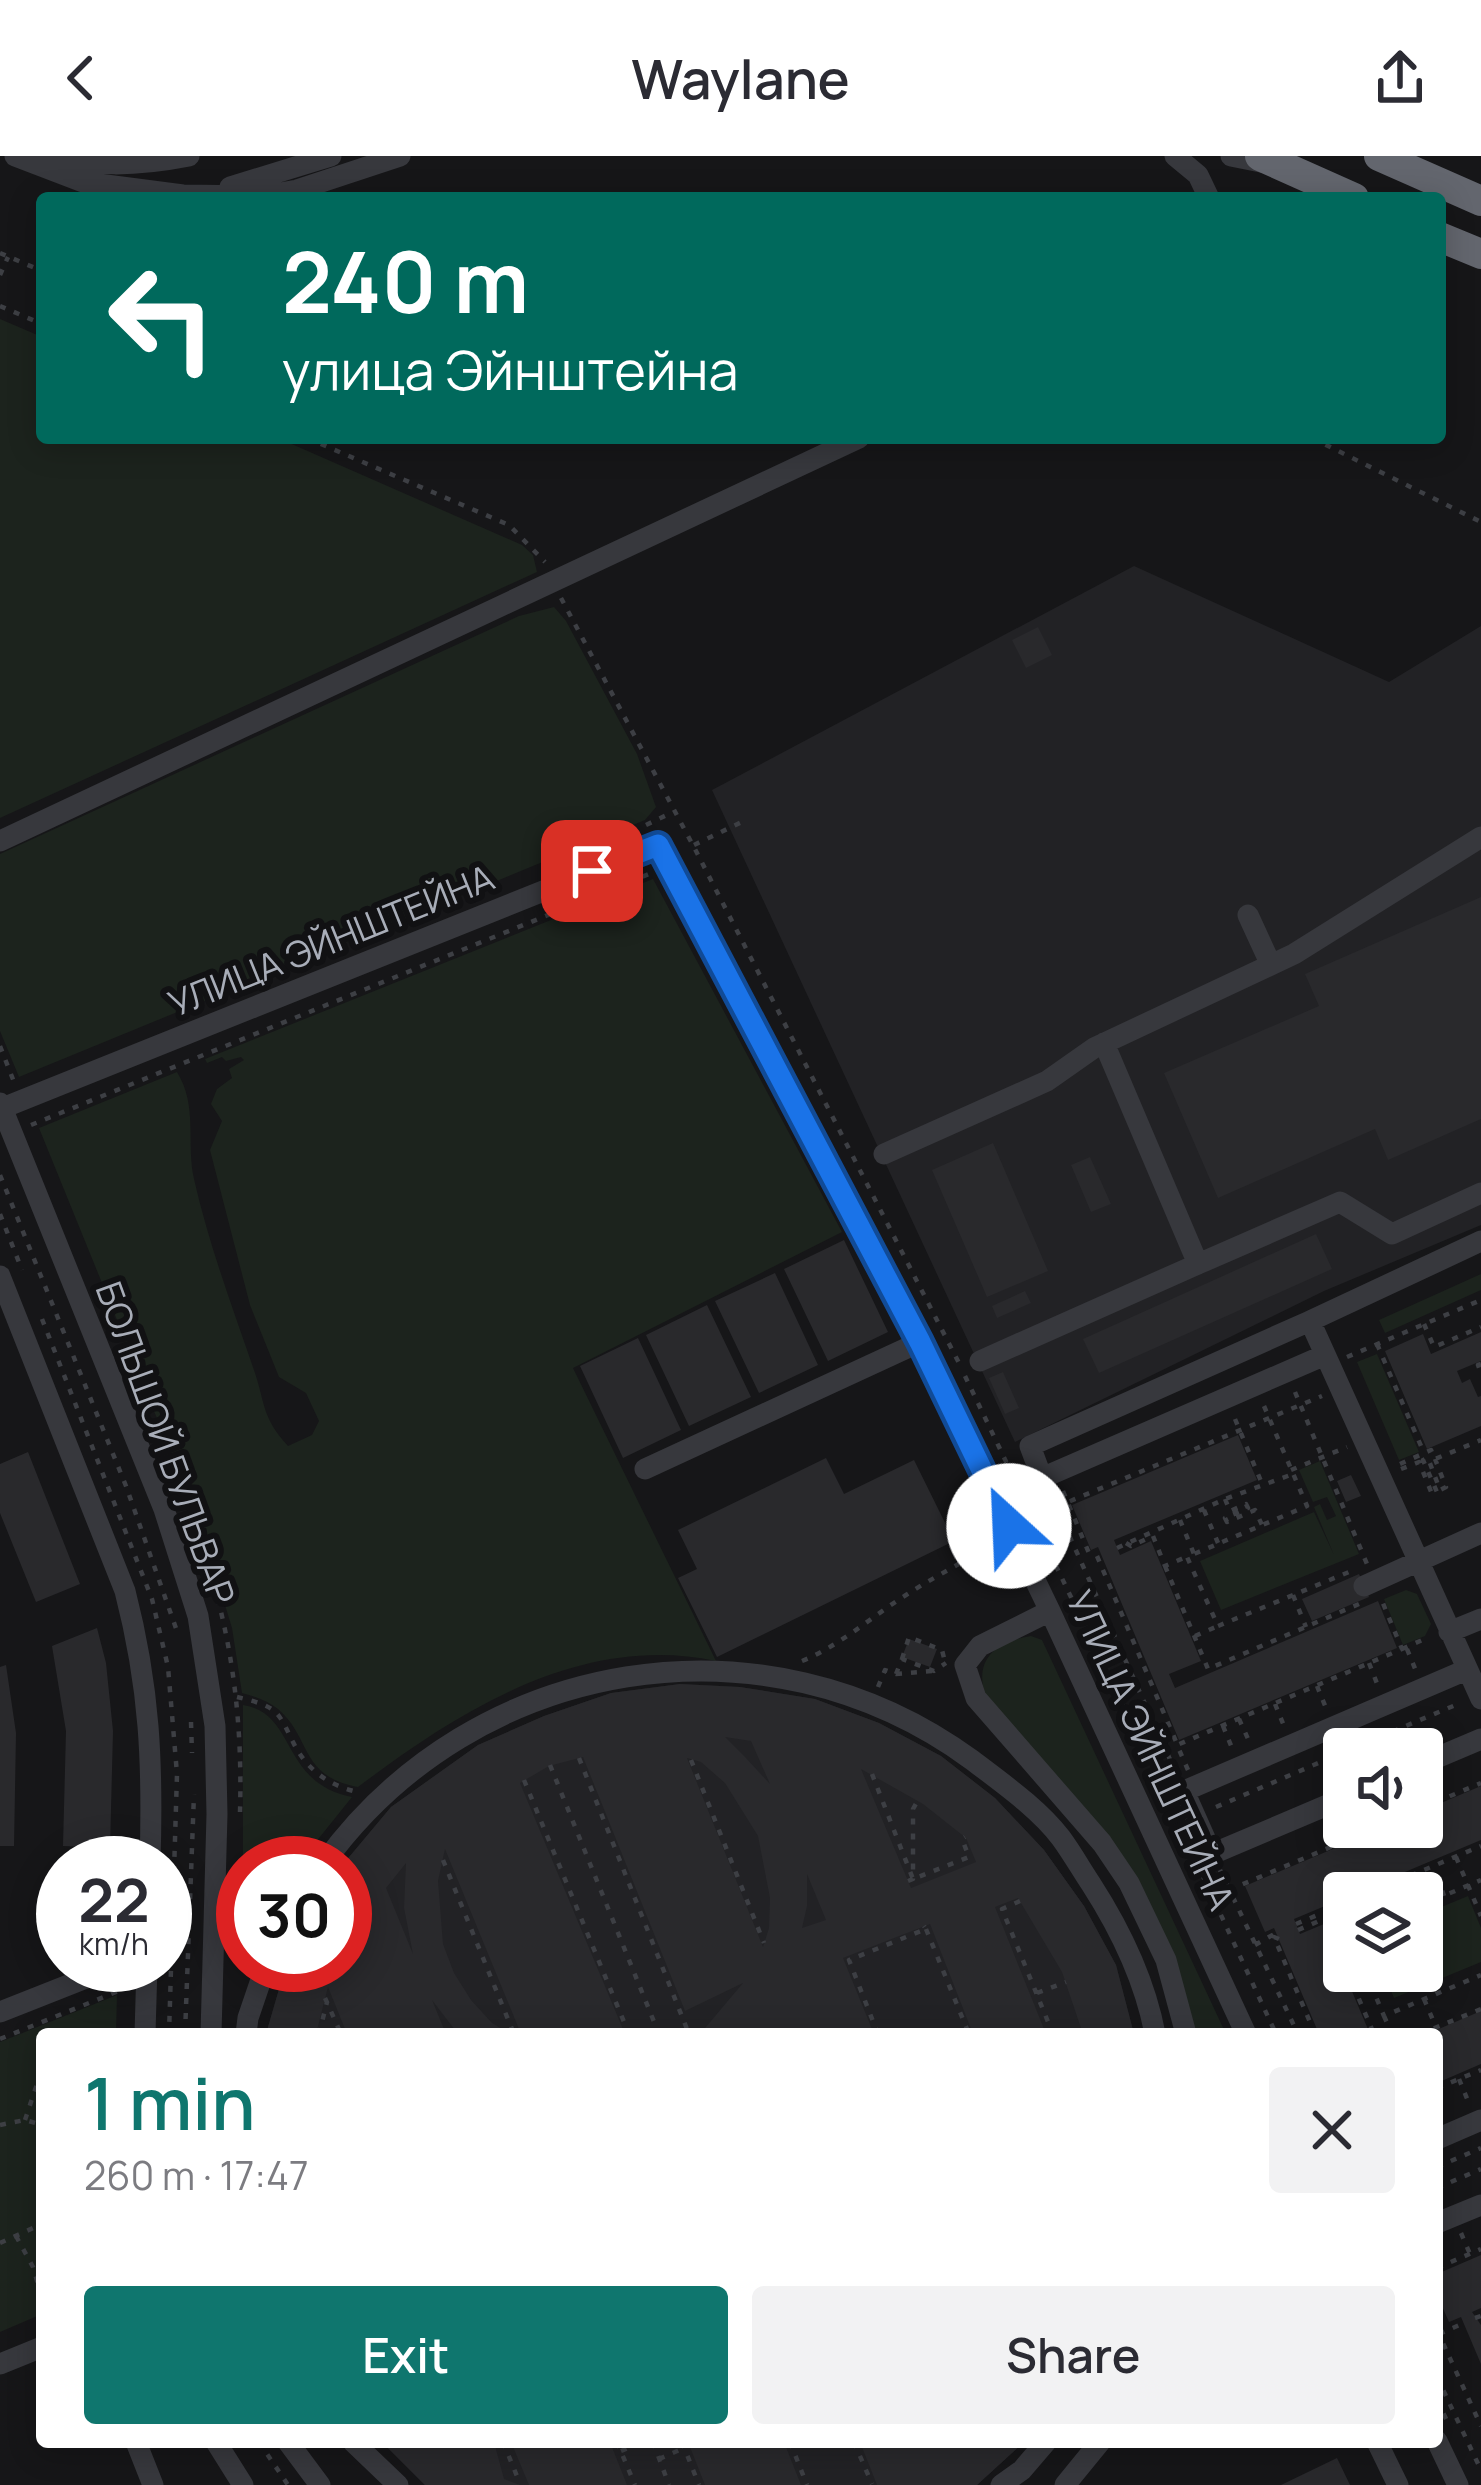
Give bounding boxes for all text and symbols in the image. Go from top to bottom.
text: Waylane [631,41,850,115]
icon: back [48,45,114,111]
icon: share [1367,45,1433,111]
text: 240 m [282,223,529,338]
icon: left [84,240,240,396]
text: улица Эйнштейна [282,332,738,406]
pin [541,820,643,922]
icon: arrive [559,838,625,904]
street label: УЛИЦА ЭЙНШТЕЙНА [161,852,501,1028]
street label: БОЛЬШОЙ БУЛЬВАР [85,1275,247,1611]
position arrow [946,1463,1072,1589]
street label: УЛИЦА ЭЙНШТЕЙНА [1056,1582,1247,1918]
map controls [1323,1728,1443,1992]
button: sound [1323,1728,1443,1848]
speed limit sign: 30 [216,1836,372,1992]
text: 22 [78,1858,150,1940]
button: layers [1323,1872,1443,1992]
text: km/h [79,1923,149,1964]
text: 1 min [84,2053,256,2152]
button: close [1269,2067,1395,2193]
text: 260 m · 17:47 [84,2148,309,2202]
button: Exit [84,2286,728,2424]
button: Share [752,2286,1395,2424]

